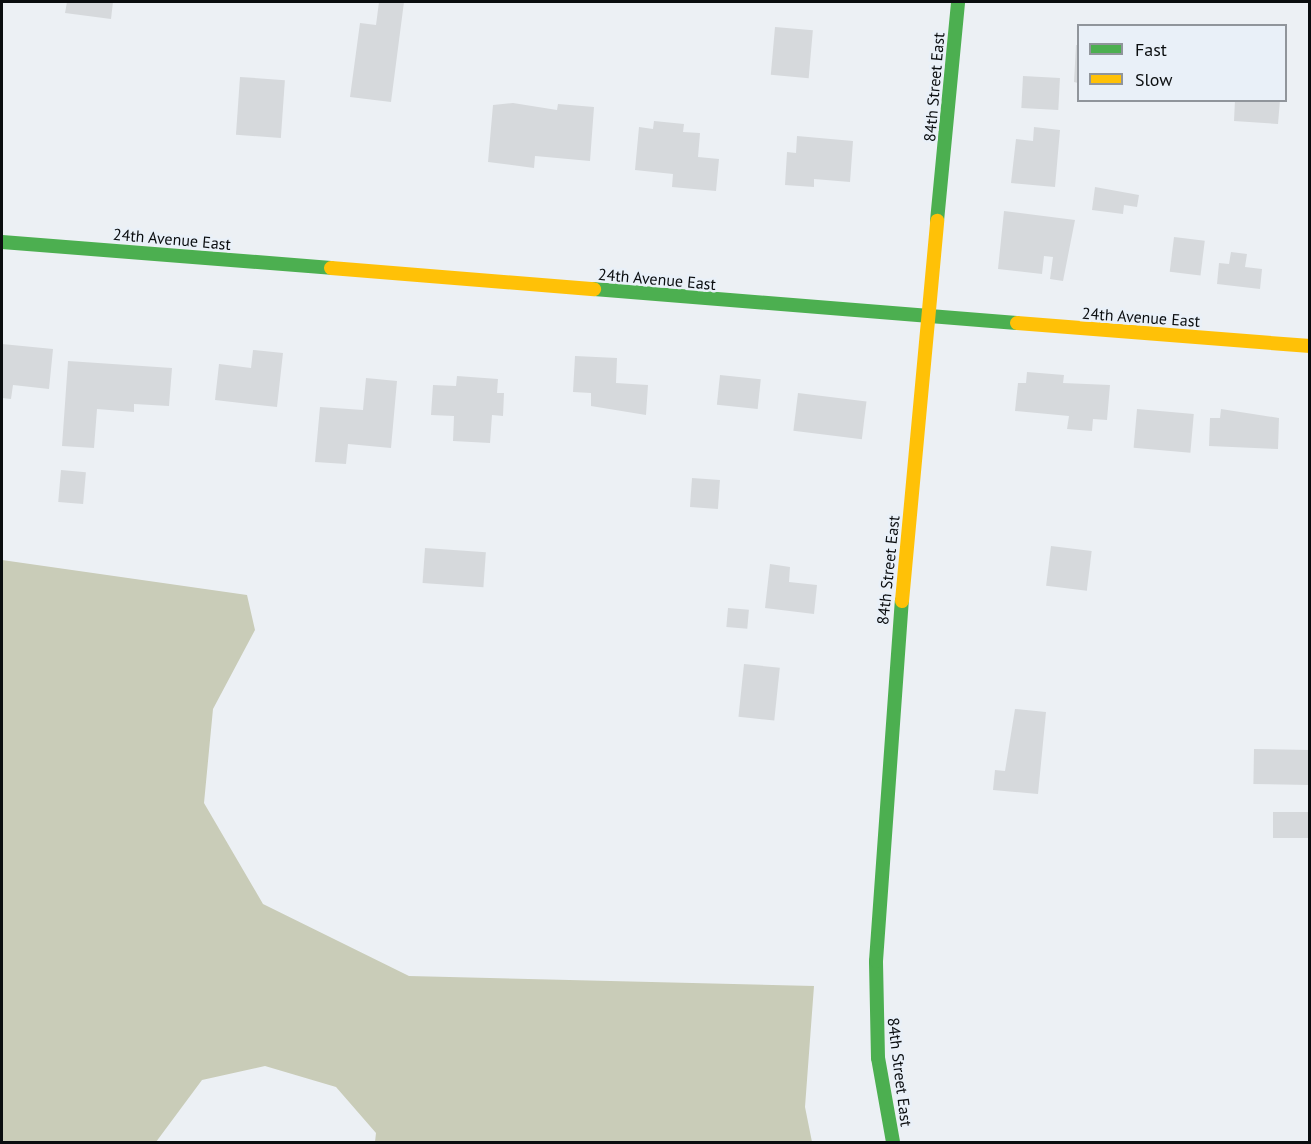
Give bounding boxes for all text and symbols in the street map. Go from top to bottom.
legend [1077,24,1287,102]
street label: 84th Street East [920,32,948,142]
text: Fast [1135,38,1167,61]
text: Slow [1135,68,1173,91]
street label: 24th Avenue East [112,224,232,254]
street label: 24th Avenue East [597,264,717,294]
street label: 24th Avenue East [1081,303,1201,331]
street label: 84th Street East [873,514,903,626]
street label: 84th Street East [884,1016,916,1128]

